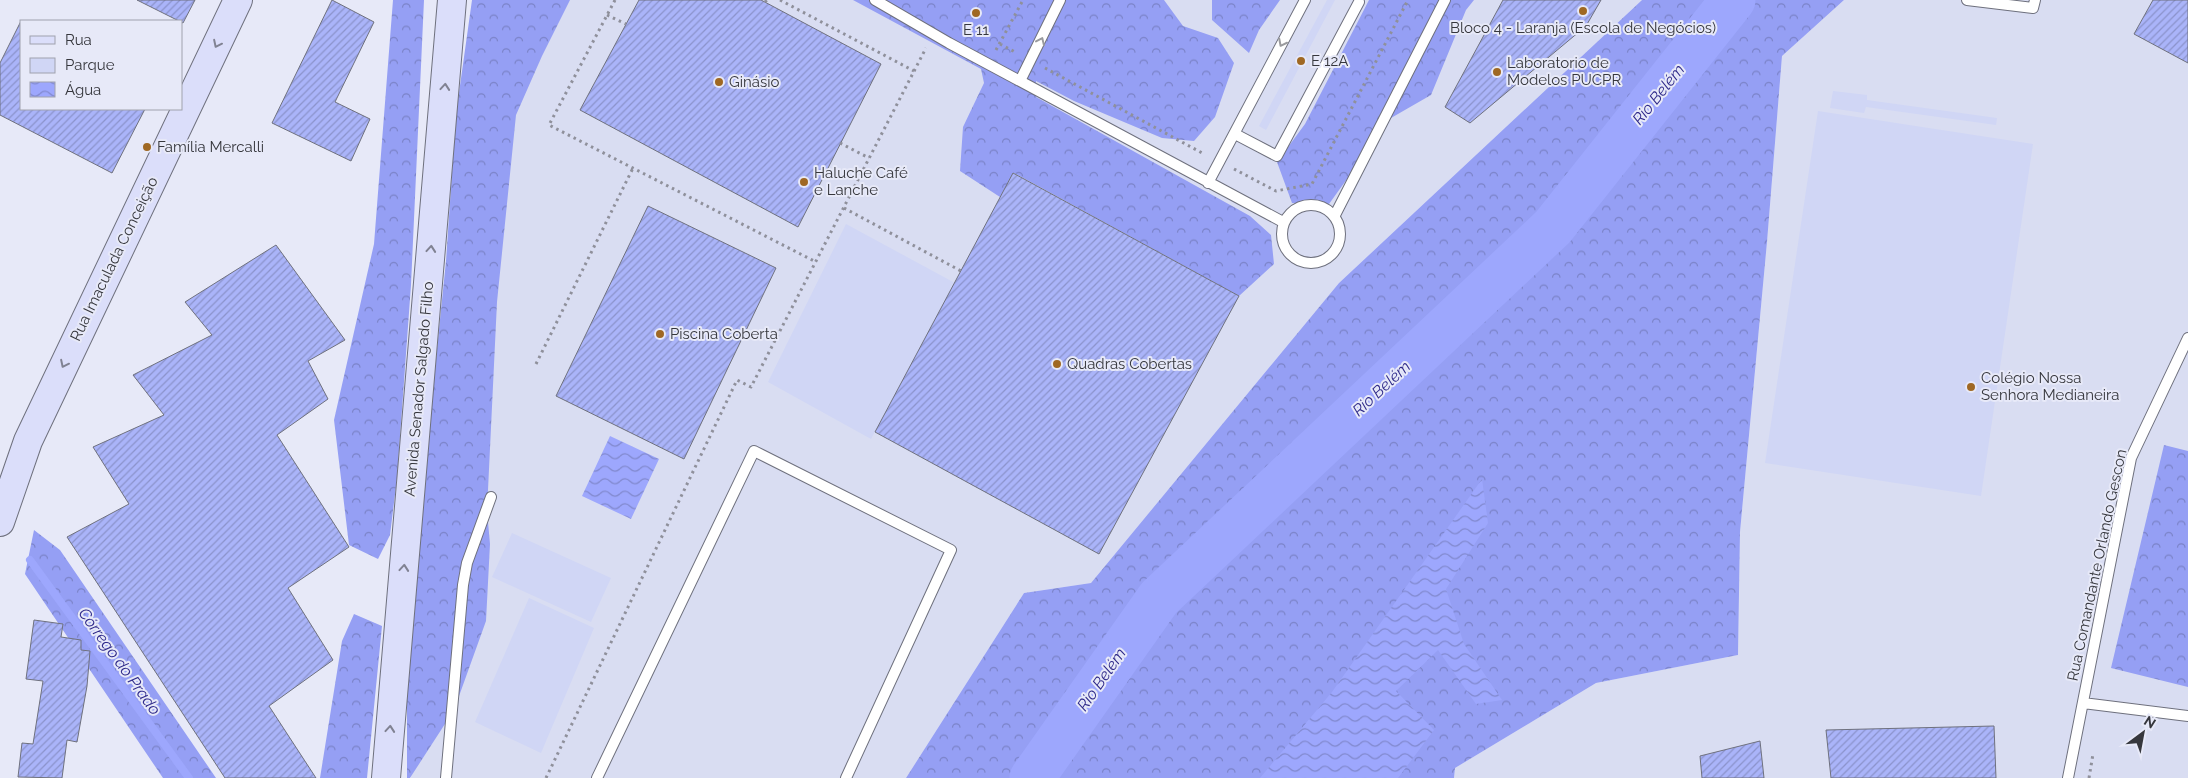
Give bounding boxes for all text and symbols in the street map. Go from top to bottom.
marker: Bloco 4 - Laranja (Escola de Negócios) [1577,5,1589,17]
marker: E 11 [970,7,982,19]
place label: Bloco 4 - Laranja (Escola de Negócios) [1450,19,1716,37]
legend [20,20,182,110]
place label: E 11 [963,21,989,39]
text: Rua [65,31,92,49]
one-way arrow [1034,37,1044,46]
one-way arrow [1279,38,1289,47]
one-way arrow [213,39,223,48]
place label: E 12A [1311,52,1348,70]
place label: Laboratorio de Modelos PUCPR [1507,54,1621,89]
marker: E 12A [1295,55,1307,67]
text: Parque [65,56,115,74]
water label: Rio Belém [1628,60,1688,128]
marker: Laboratorio de Modelos PUCPR [1491,66,1503,78]
place label: Ginásio [729,73,779,91]
marker: Ginásio [713,76,725,88]
text: Água [65,81,101,99]
one-way arrow [439,82,450,90]
place label: Família Mercalli [157,138,264,156]
marker: Família Mercalli [141,141,153,153]
place label: Haluche Café e Lanche [814,164,908,199]
street label: Rua Imaculada Conceição [66,174,162,344]
marker: Haluche Café e Lanche [798,176,810,188]
one-way arrow [425,244,436,252]
street label: Avenida Senador Salgado Filho [401,281,437,497]
place label: Piscina Coberta [670,325,778,343]
marker: Piscina Coberta [654,328,666,340]
place label: Quadras Cobertas [1067,355,1192,373]
water label: Rio Belém [1348,357,1414,420]
marker: Quadras Cobertas [1051,358,1063,370]
one-way arrow [60,359,70,368]
place label: Colégio Nossa Senhora Medianeira [1981,369,2119,404]
marker: Colégio Nossa Senhora Medianeira [1965,381,1977,393]
street label: Rua Comandante Orlando Gescon [2064,448,2130,682]
one-way arrow [398,563,409,571]
water label: Córrego do Prado [74,604,165,718]
water label: Rio Belém [1073,644,1130,714]
north arrow [2118,708,2168,758]
text: N [2141,712,2159,732]
one-way arrow [384,725,395,733]

